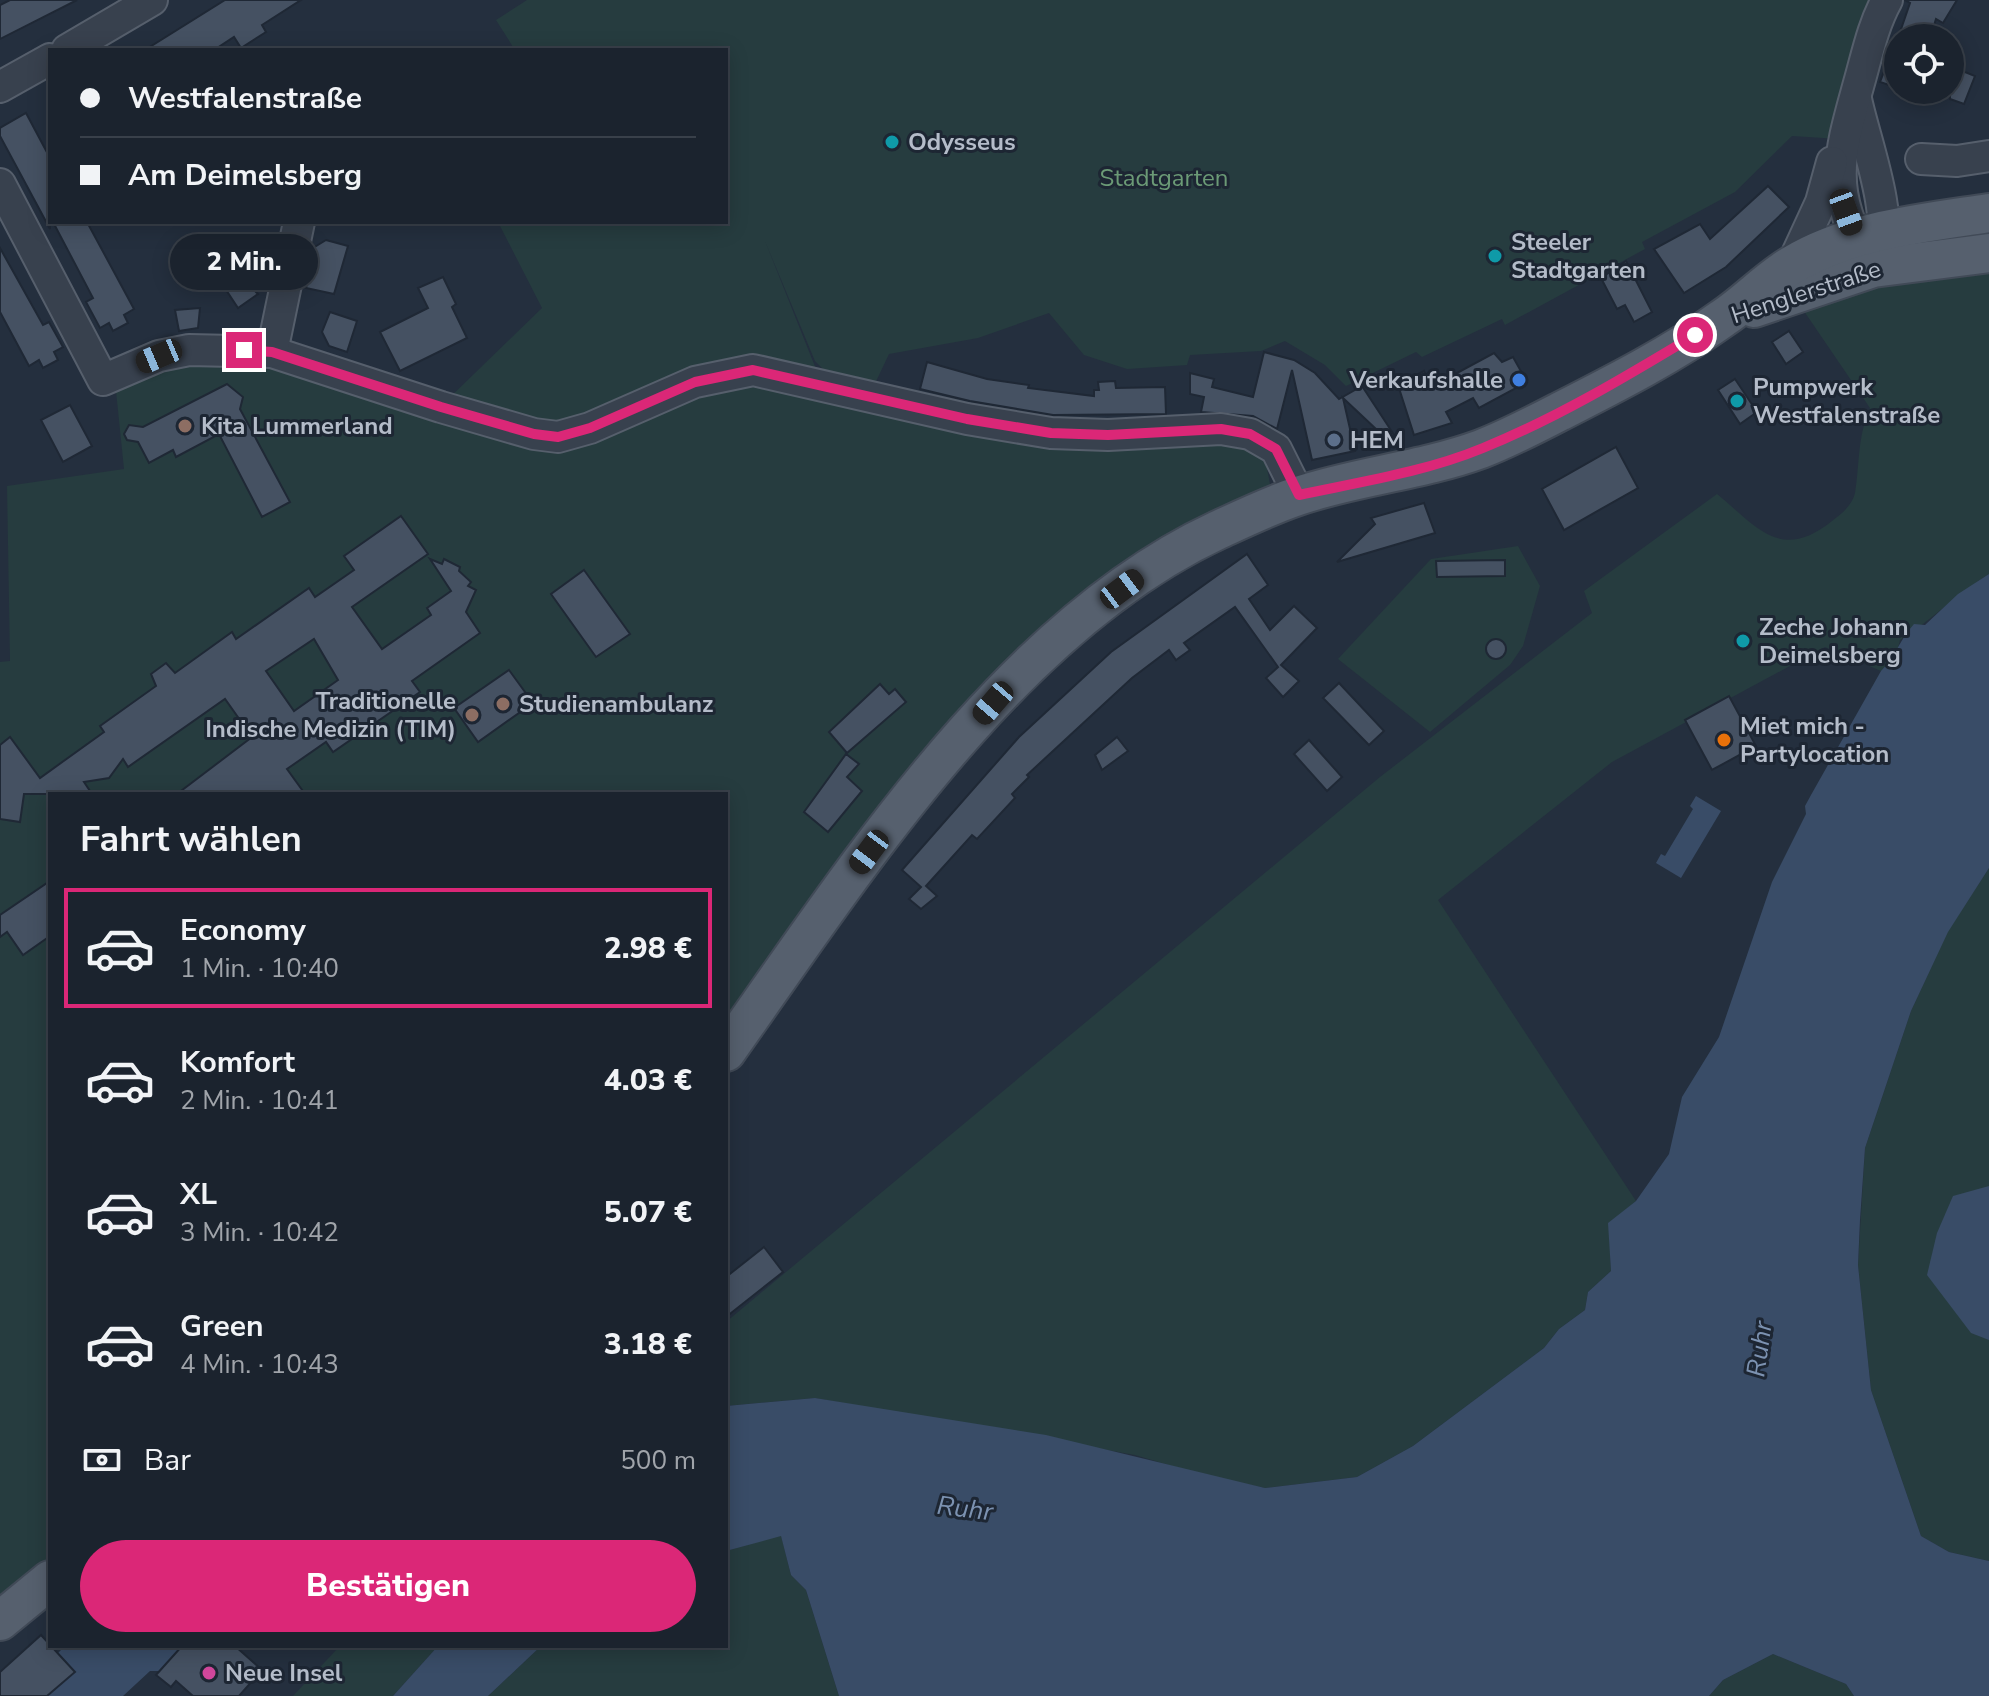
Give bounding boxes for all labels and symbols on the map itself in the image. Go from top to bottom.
place label: Odysseus [908,126,1016,158]
marker: Odysseus [883,133,901,151]
park label: Stadtgarten [1100,162,1228,194]
car [1827,185,1865,239]
place label: Steeler Stadtgarten [1511,226,1646,286]
callout: 2 Min. [170,234,318,290]
marker: Steeler Stadtgarten [1486,247,1504,265]
street label: Henglerstraße [1727,253,1885,331]
route start [1677,317,1713,353]
route end [226,332,262,368]
car [132,336,186,376]
place label: Verkaufshalle [1349,364,1503,396]
marker: Verkaufshalle [1510,371,1528,389]
place label: Pumpwerk Westfalenstraße [1753,371,1940,431]
marker: Pumpwerk Westfalenstraße [1728,392,1746,410]
place label: Kita Lummerland [201,410,393,442]
marker: Kita Lummerland [176,417,194,435]
place label: HEM [1350,424,1404,456]
marker: HEM [1325,431,1343,449]
car [1096,565,1148,613]
place label: Zeche Johann Deimelsberg [1759,611,1909,671]
marker: Zeche Johann Deimelsberg [1734,632,1752,650]
car [968,677,1018,729]
place label: Traditionelle Indische Medizin (TIM) [205,685,456,745]
place label: Studienambulanz [519,688,713,720]
marker: Studienambulanz [494,695,512,713]
marker: Traditionelle Indische Medizin (TIM) [463,706,481,724]
place label: Miet mich - Partylocation [1740,710,1889,770]
marker: Miet mich - Partylocation [1715,731,1733,749]
car [845,826,893,878]
water label: Ruhr [1738,1318,1781,1379]
water label: Ruhr [935,1488,996,1529]
place label: Neue Insel [225,1657,343,1689]
marker: Neue Insel [200,1664,218,1682]

